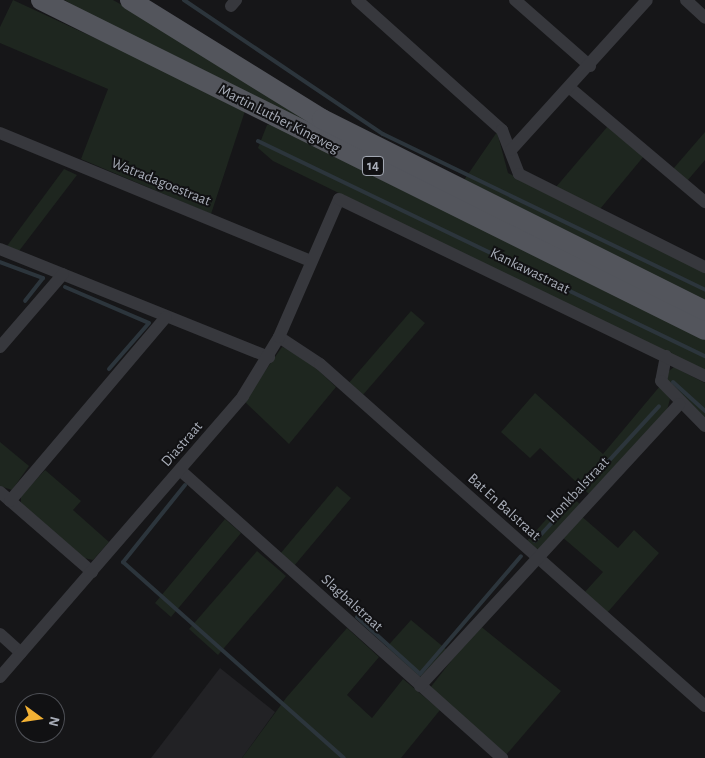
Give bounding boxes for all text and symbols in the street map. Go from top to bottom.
street label: Martin Luther Kingweg [215,81,343,157]
street label: Watradagoestraat [109,154,213,210]
road number: 14 [362,154,384,178]
street label: Kankawastraat [487,244,573,298]
street label: Diastraat [158,418,206,470]
street label: Honkbalstraat [543,453,613,527]
street label: Bat En Balstraat [464,470,544,544]
street label: Slagbalstraat [317,571,387,635]
north arrow [15,693,65,743]
text: N [46,715,62,728]

